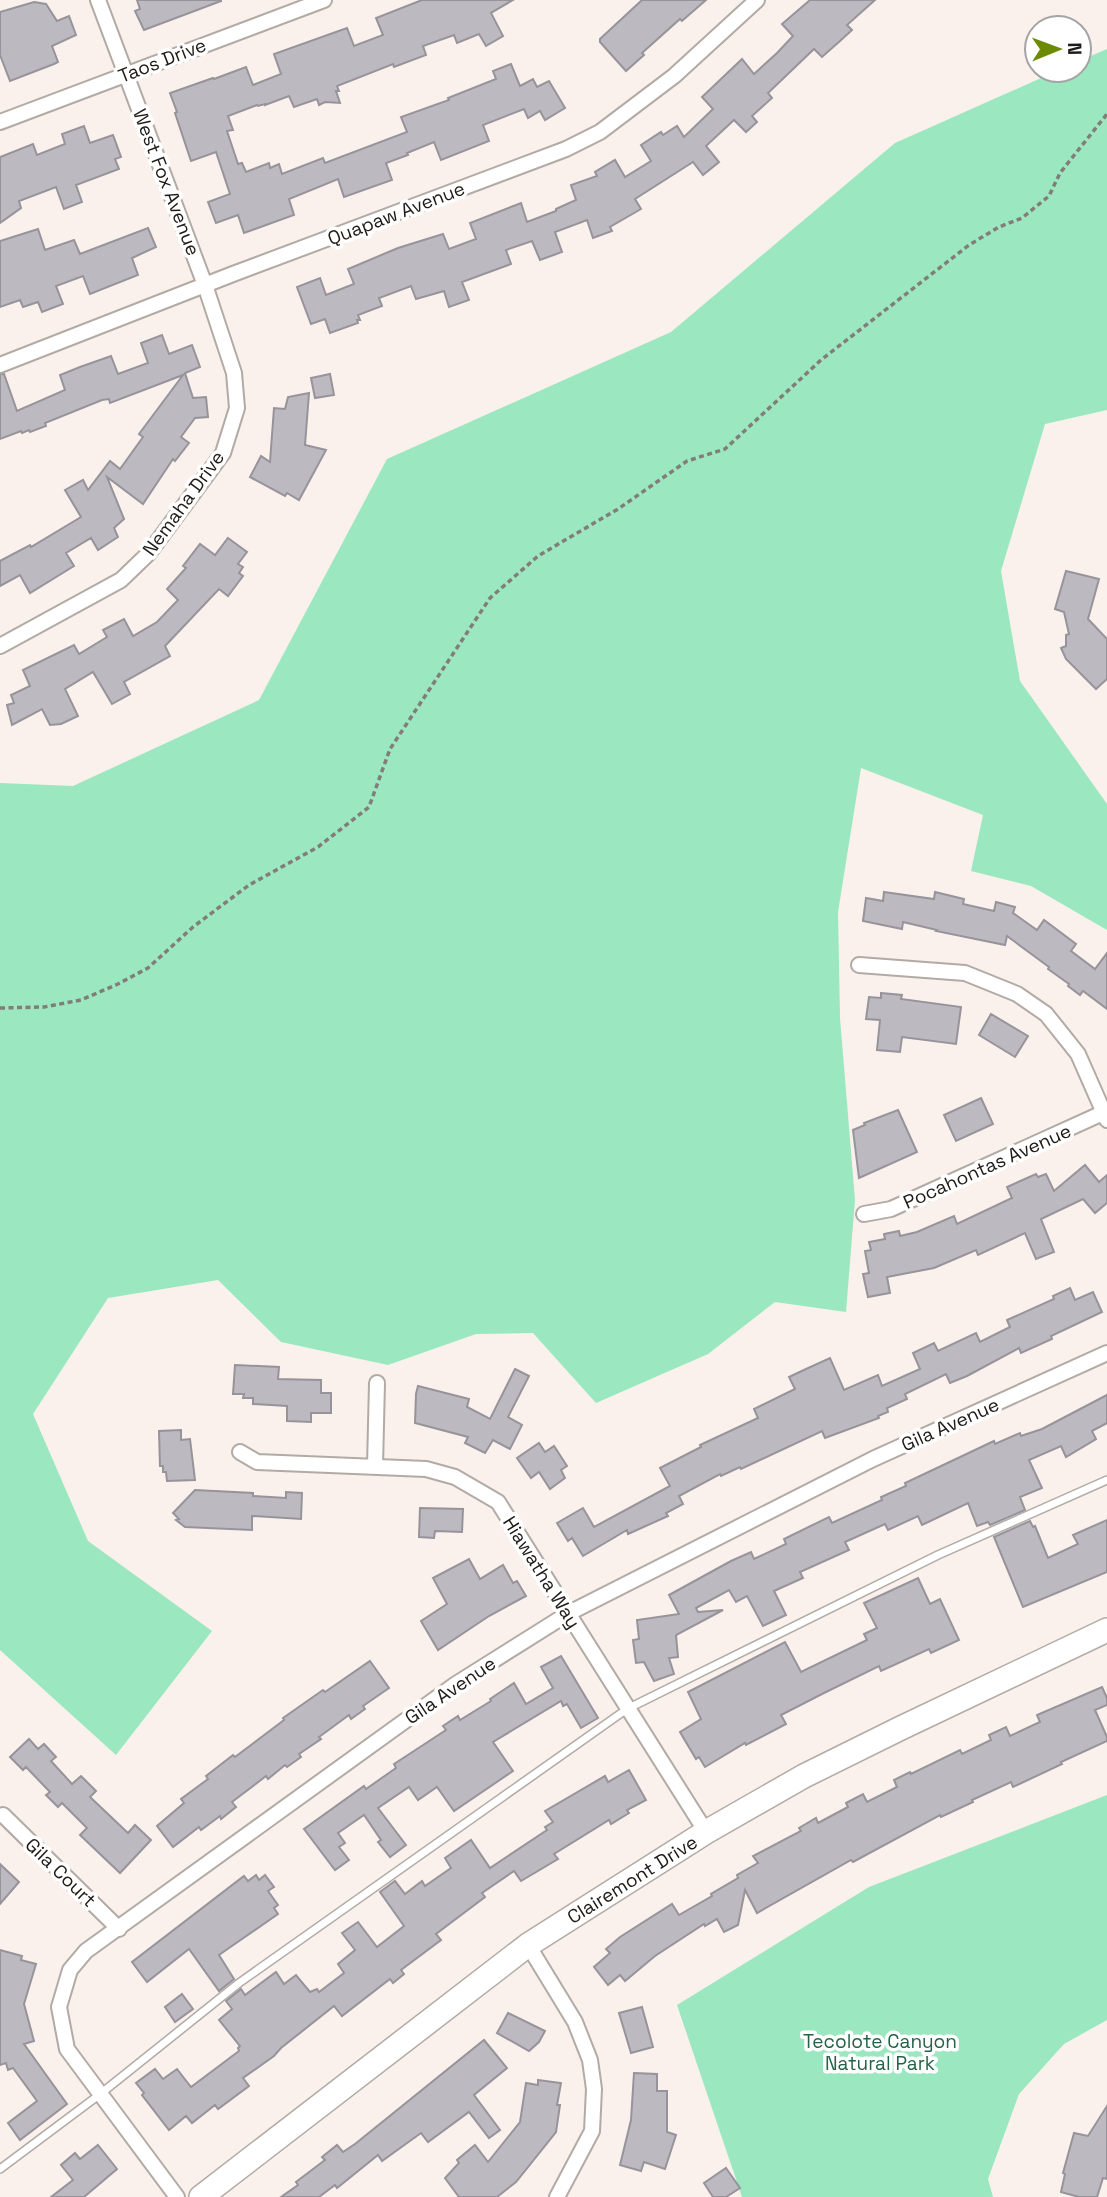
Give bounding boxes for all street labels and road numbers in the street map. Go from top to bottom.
street label: Taos Drive [115,32,210,89]
street label: West Fox Avenue [127,105,206,259]
street label: Quapaw Avenue [324,176,468,251]
street label: Nemaha Drive [137,446,230,561]
street label: Pocahontas Avenue [899,1118,1075,1215]
street label: Gila Avenue [897,1392,1003,1457]
street label: Hiawatha Way [497,1511,586,1633]
street label: Gila Avenue [400,1651,501,1730]
street label: Clairemont Drive [562,1829,702,1930]
street label: Gila Court [20,1832,101,1912]

